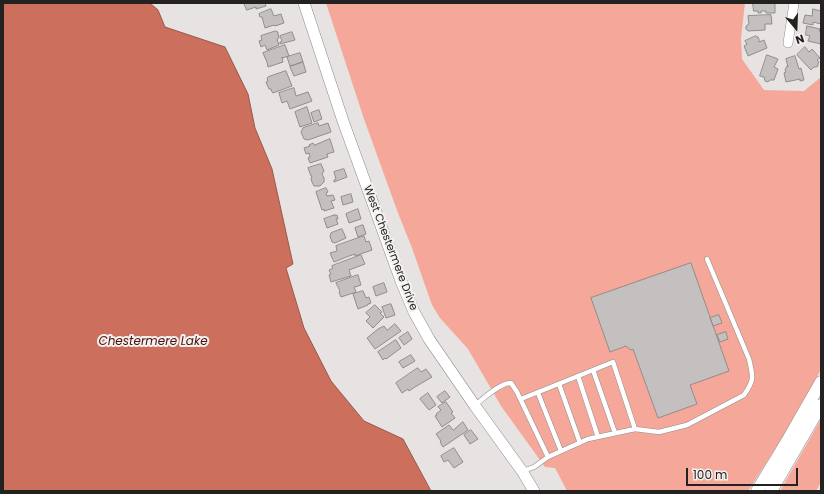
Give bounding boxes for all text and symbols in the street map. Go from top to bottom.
north arrow [776,8,816,48]
text: N [793,30,806,48]
street label: West Chestermere Drive [360,184,420,312]
water label: Chestermere Lake [98,335,208,349]
scale bar [688,460,800,486]
text: 100 m [693,466,727,483]

